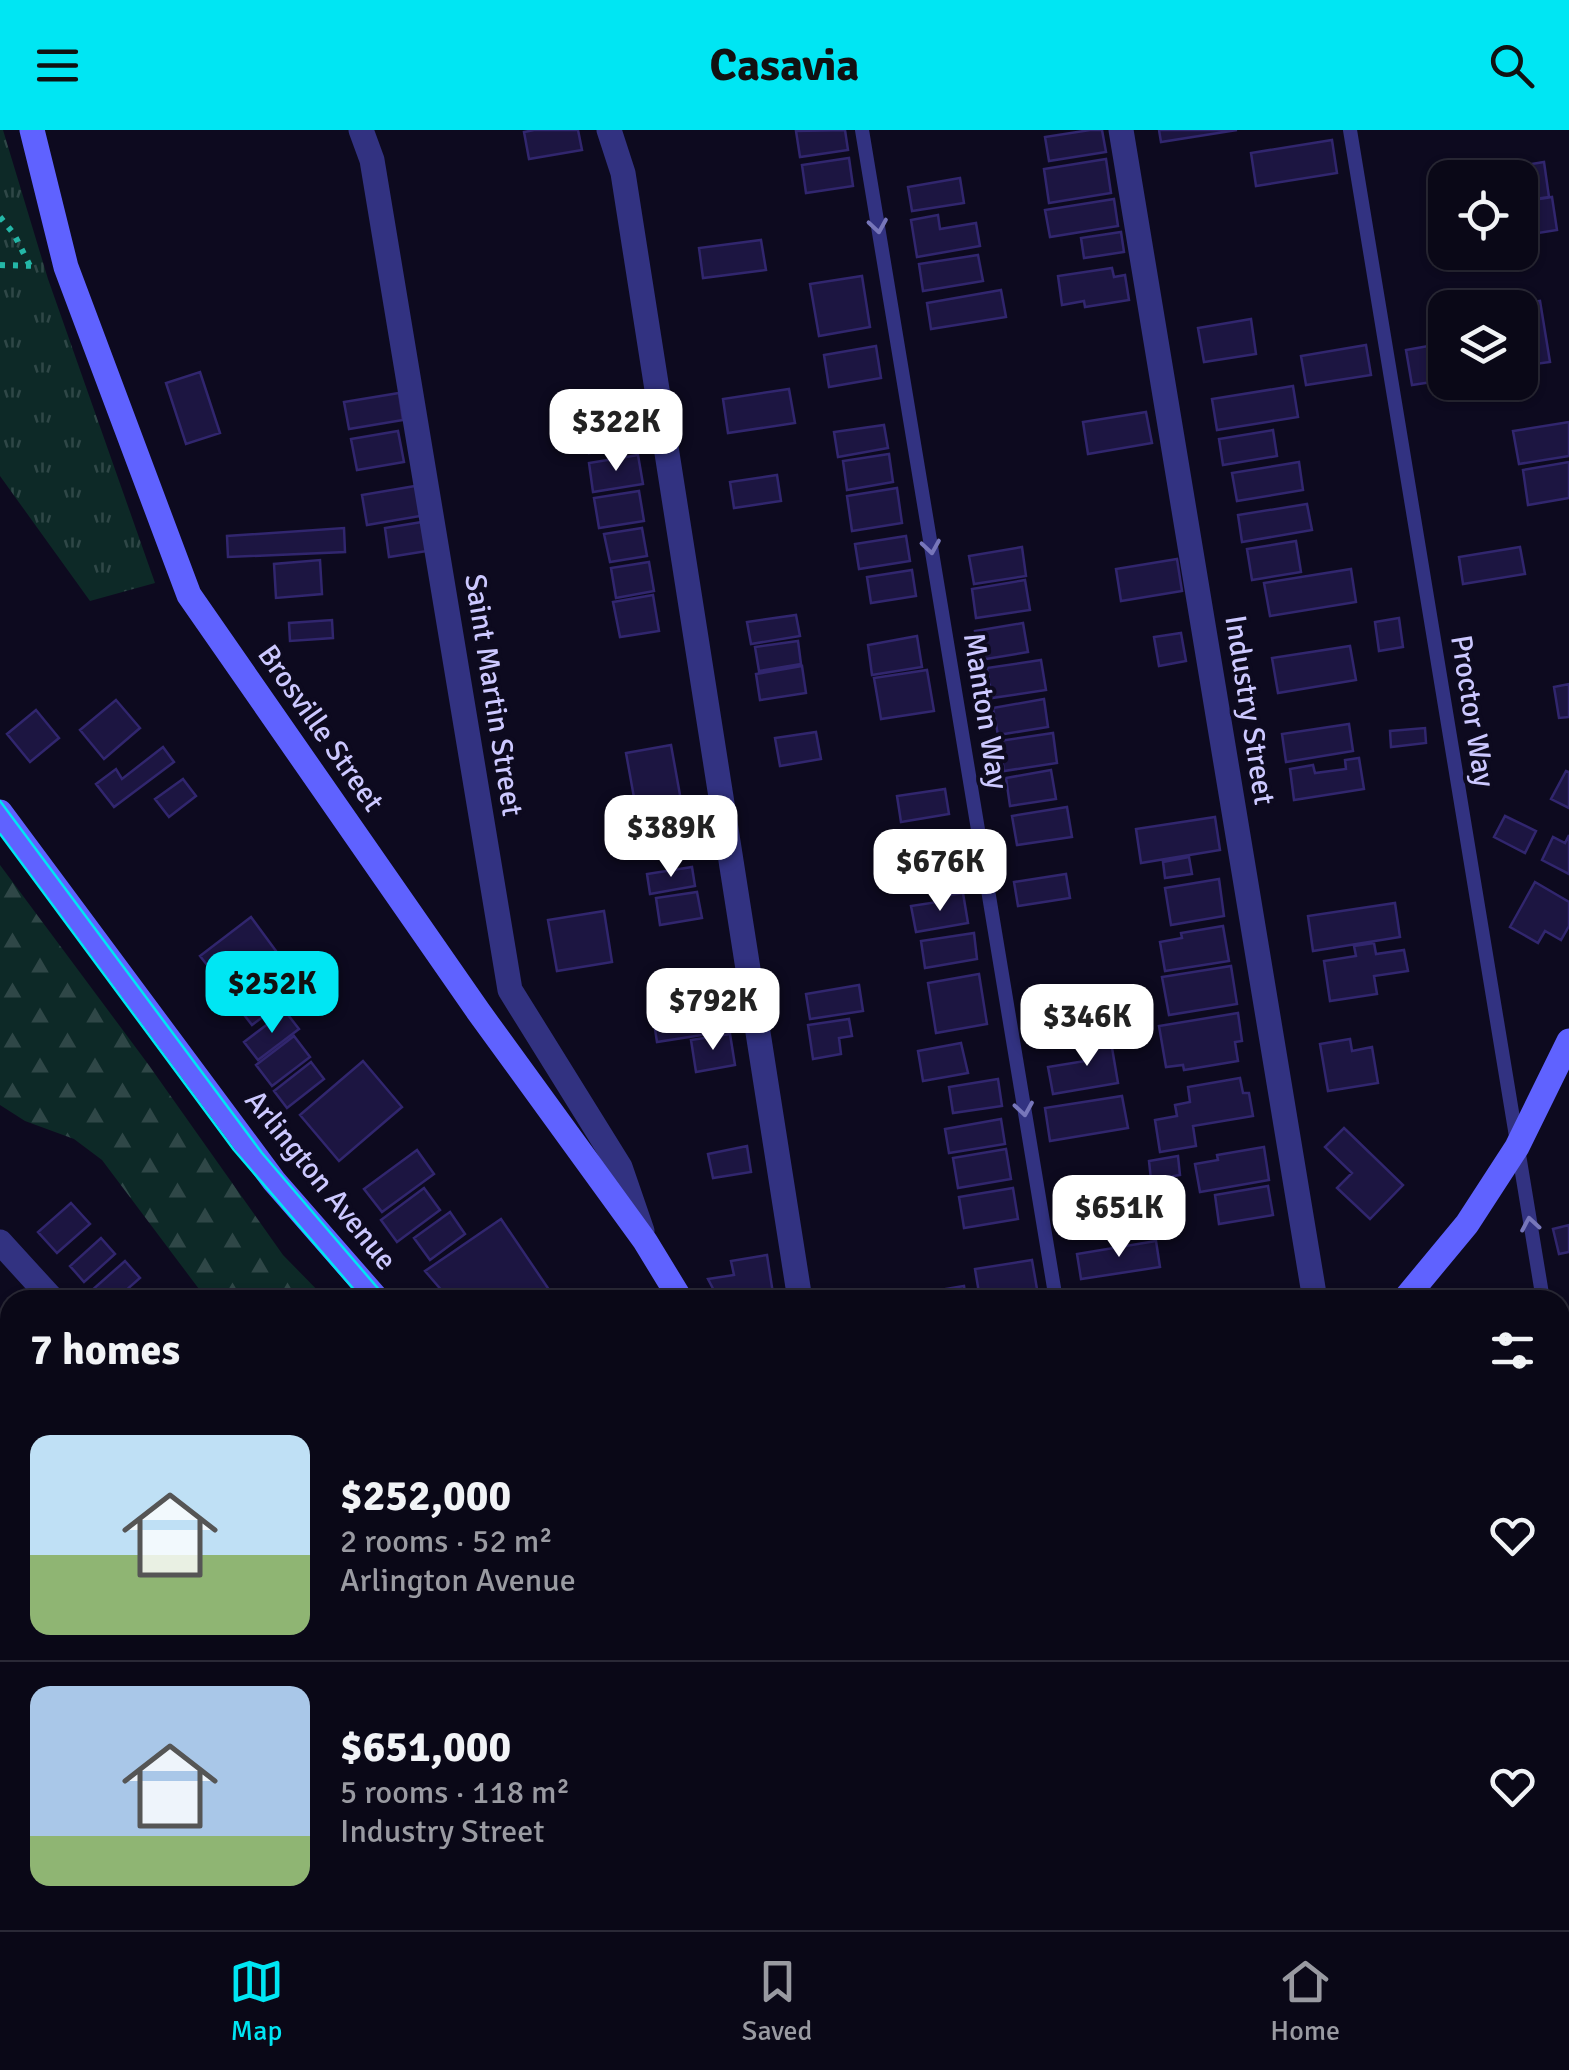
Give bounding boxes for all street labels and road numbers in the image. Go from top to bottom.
street label: Saint Martin Street [456,571,531,819]
street label: Industry Street [1216,613,1283,808]
street label: Manton Way [955,630,1016,792]
street label: Proctor Way [1442,632,1503,790]
street label: Brosville Street [249,638,392,819]
street label: Arlington Avenue [237,1083,405,1278]

